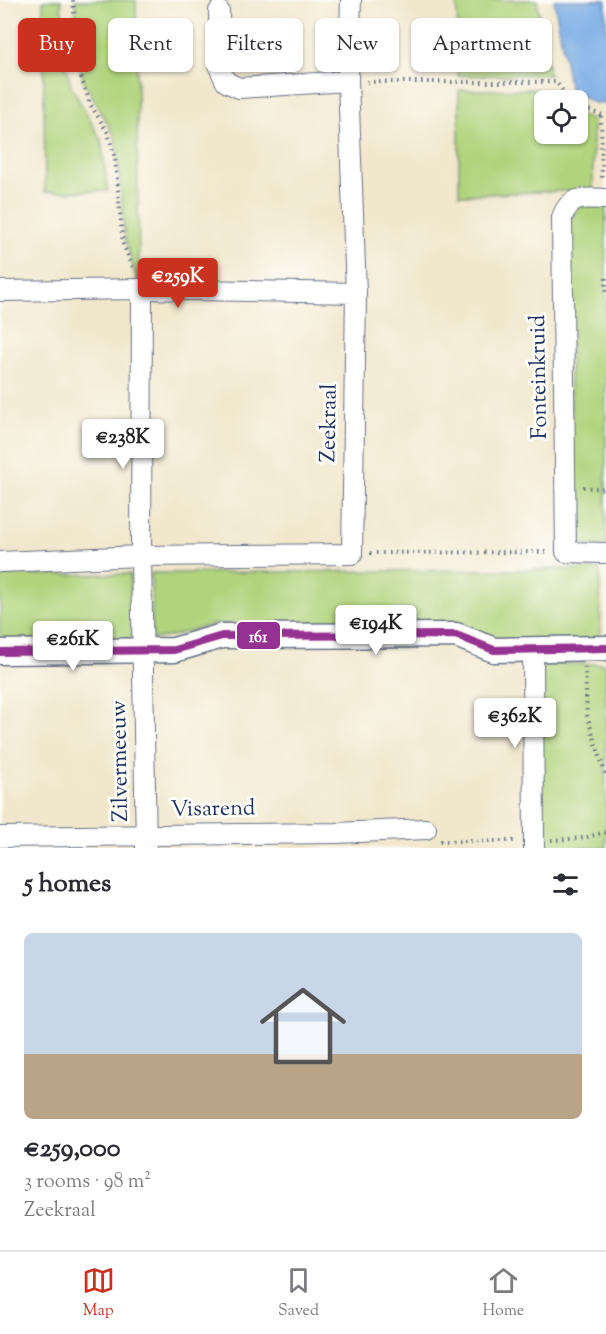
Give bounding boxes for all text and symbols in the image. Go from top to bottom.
chip: Buy [18,18,96,72]
chip: Rent [108,18,193,72]
chip: Filters [205,18,303,72]
chip: New [315,18,399,72]
chip: Apartment [411,18,552,72]
map controls [534,90,588,144]
button: locate [534,90,588,144]
pin: €259K [136,258,220,309]
text: €259K [152,263,204,292]
street label: Fonteinkruid [523,314,557,440]
street label: Zeekraal [313,383,347,463]
pin: €238K [81,419,165,470]
text: €238K [96,424,150,453]
pin: €194K [334,605,418,656]
text: €194K [349,610,403,639]
pin: €261K [31,621,115,672]
line badge: 161 [236,621,281,650]
text: €261K [47,626,99,655]
text: 161 [249,627,268,650]
pin: €362K [473,698,557,749]
street label: Zilvermeeuw [104,699,138,822]
text: €362K [488,703,542,732]
street label: Visarend [170,793,256,827]
text: 5 homes [24,866,111,903]
icon: filters [549,868,582,901]
icon: home [249,972,357,1080]
text: €259,000 [24,1131,120,1168]
text: 3 rooms · 98 m² [24,1168,151,1197]
text: Zeekraal [24,1197,96,1226]
tab: Map [82,1264,115,1323]
tab: Saved [278,1264,319,1323]
tab: Home [482,1264,524,1323]

